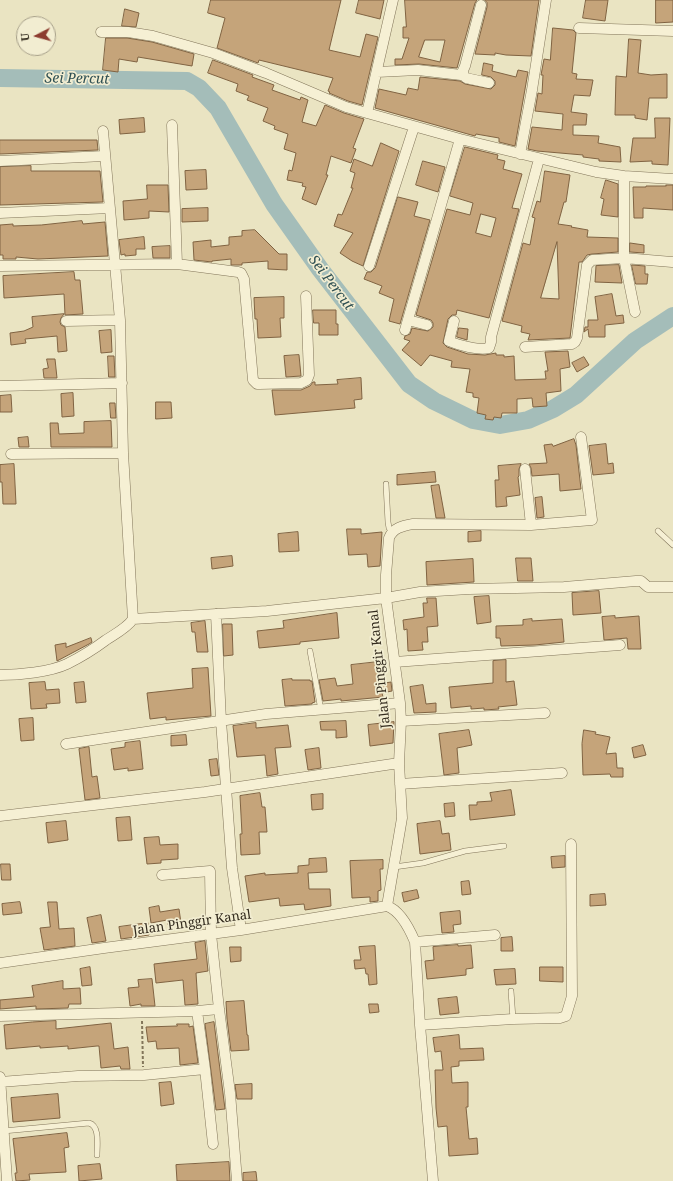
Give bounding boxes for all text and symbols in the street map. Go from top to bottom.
north arrow [16,16,56,56]
text: U [17,32,32,42]
water label: Sei Percut [45,70,109,88]
water label: Sei Percut [305,252,357,314]
street label: Jalan Pinggir Kanal [366,609,394,729]
street label: Jalan Pinggir Kanal [132,907,252,939]

